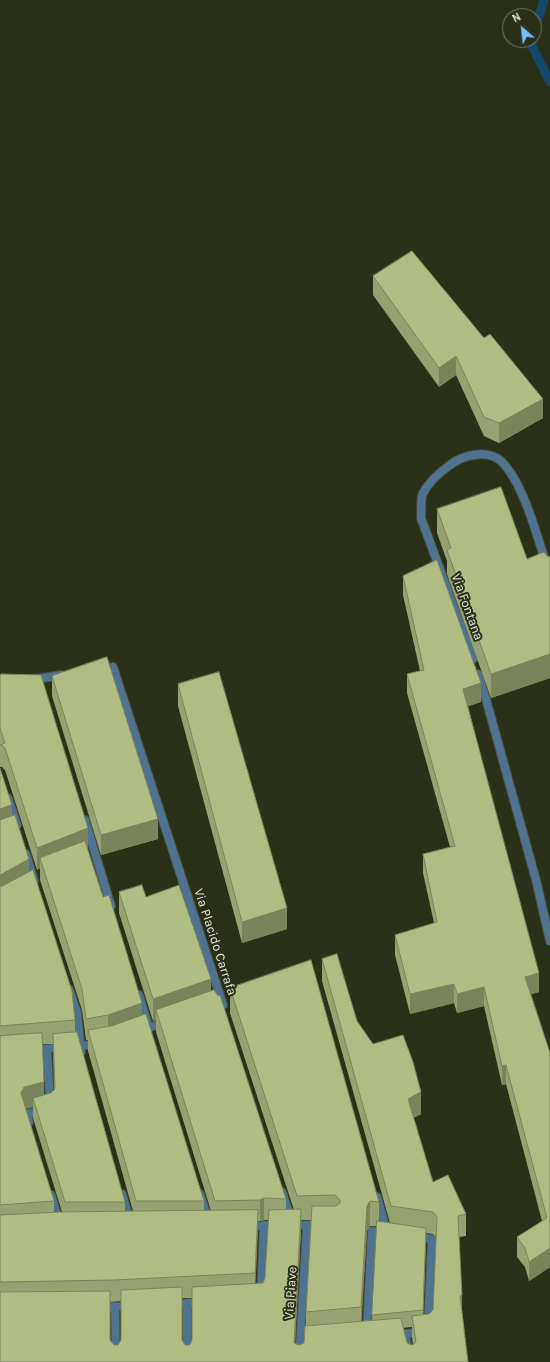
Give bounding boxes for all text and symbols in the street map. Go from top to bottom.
north arrow [502,8,542,48]
text: N [510,10,523,25]
street label: Via Fontana [448,572,486,642]
street label: Via Placido Carrafa [190,887,240,997]
street label: Via Piave [281,1266,301,1320]

